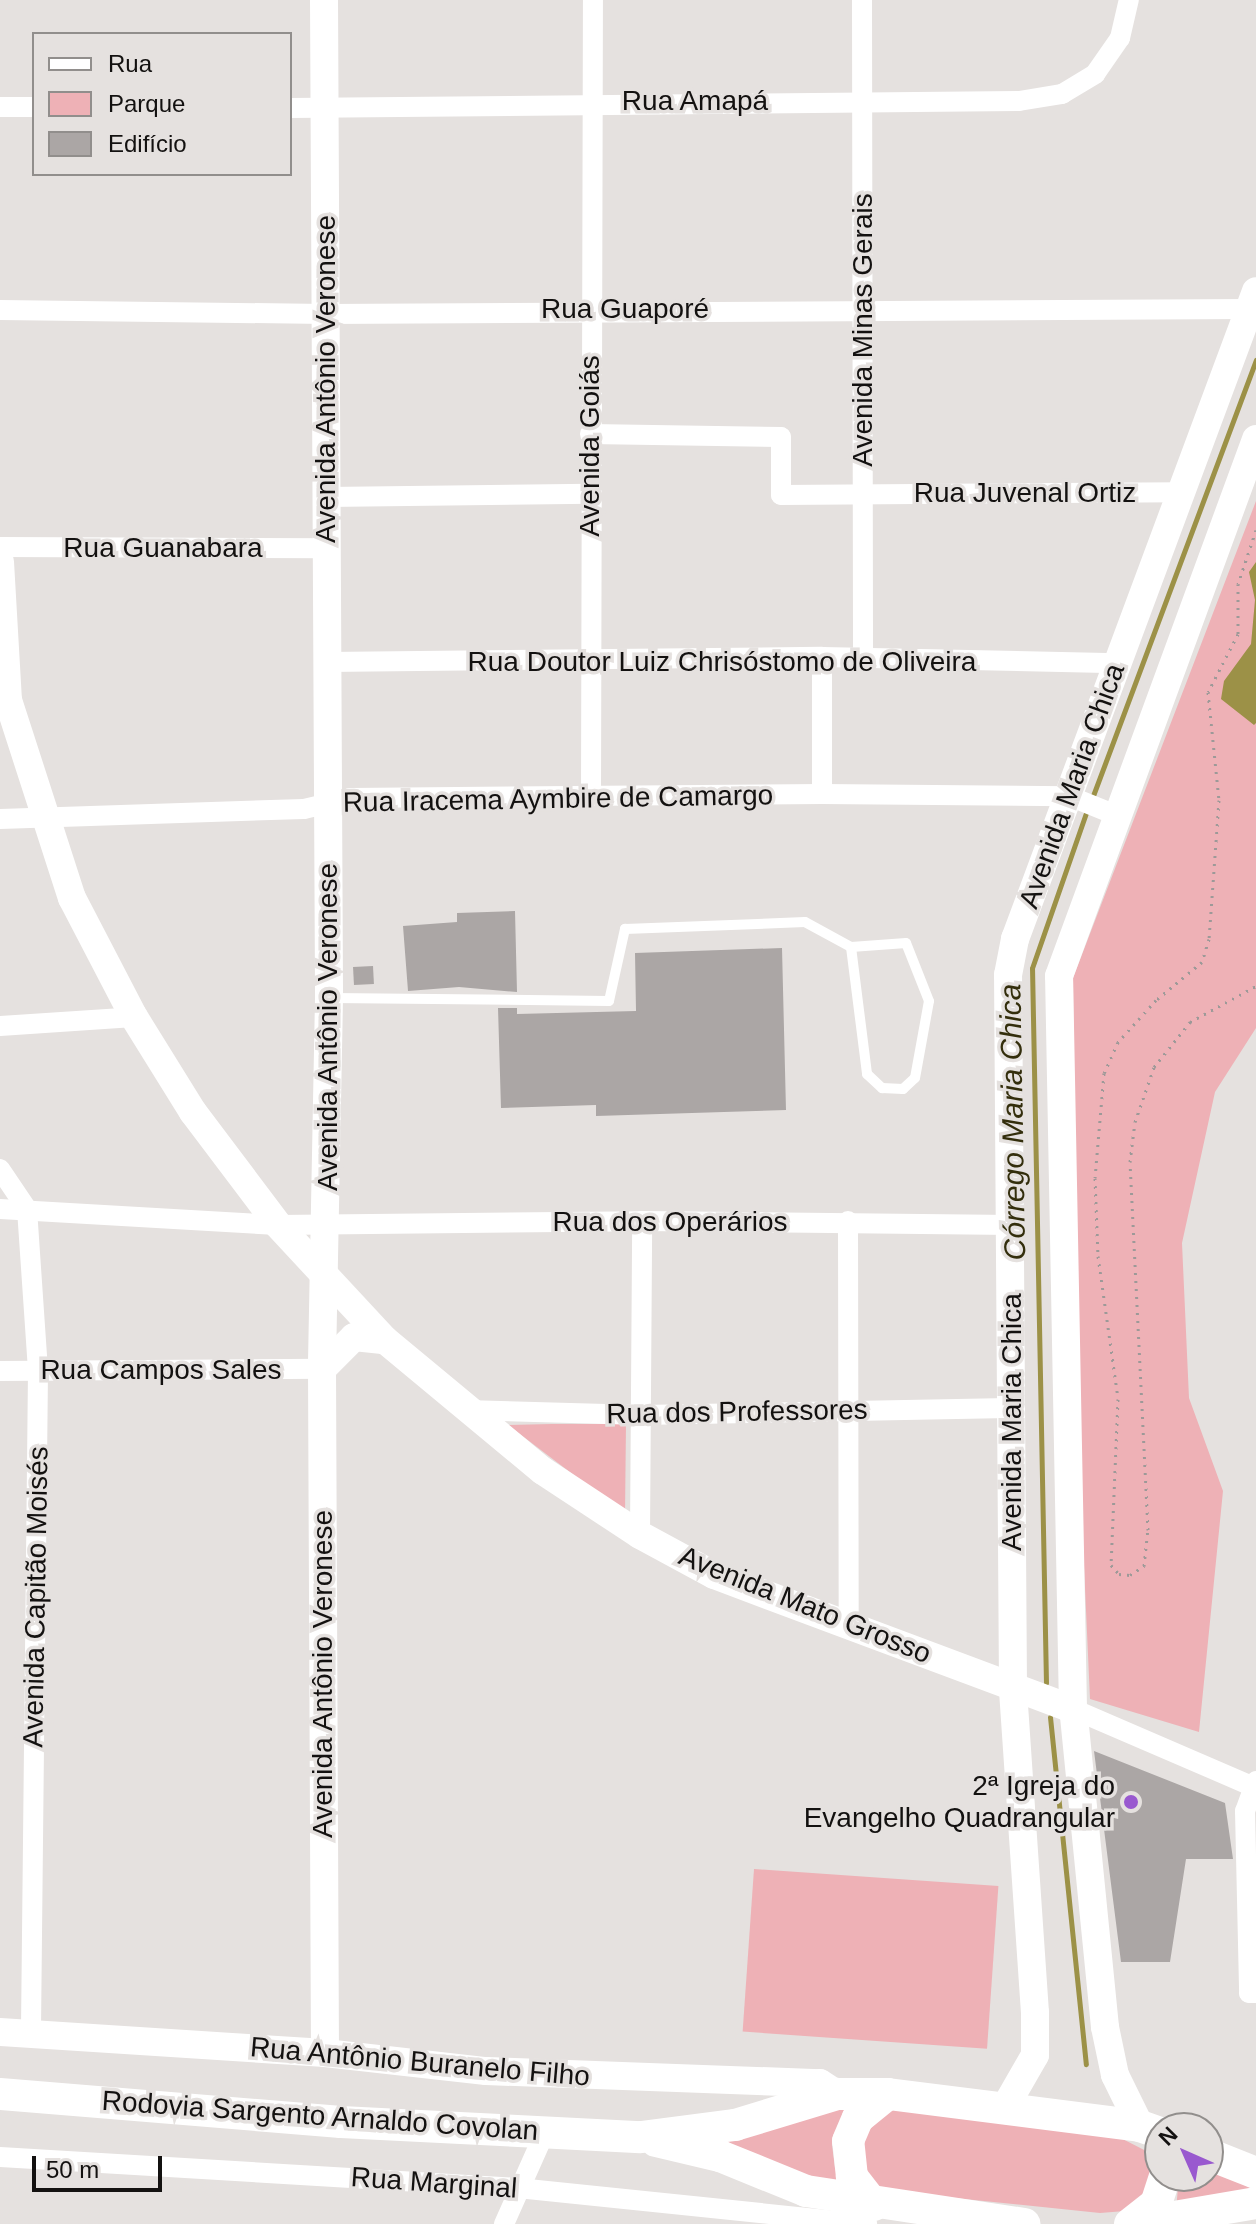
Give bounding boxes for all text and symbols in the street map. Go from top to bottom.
legend [32,32,292,176]
text: Rua [108,50,152,77]
street label: Rua Amapá [621,84,769,118]
text: Parque [108,90,185,117]
text: Edifício [108,130,187,157]
street label: Avenida Minas Gerais [846,193,880,467]
street label: Avenida Antônio Veronese [309,214,343,544]
street label: Rua Guaporé [541,292,709,326]
street label: Avenida Goiás [573,355,607,537]
street label: Rua Juvenal Ortiz [914,476,1136,510]
street label: Rua Guanabara [63,531,263,565]
street label: Rua Doutor Luiz Chrisóstomo de Oliveira [468,645,976,679]
street label: Avenida Maria Chica [1012,659,1132,913]
street label: Rua Iracema Aymbire de Camargo [342,778,774,820]
street label: Avenida Antônio Veronese [311,862,345,1192]
water label: Córrego Maria Chica [993,983,1033,1261]
street label: Rua dos Operários [552,1205,788,1239]
street label: Avenida Maria Chica [995,1293,1029,1551]
street label: Rua Campos Sales [40,1353,282,1387]
street label: Rua dos Professores [606,1393,868,1431]
street label: Avenida Capitão Moisés [17,1446,55,1748]
street label: Avenida Antônio Veronese [306,1509,340,1839]
street label: Avenida Mato Grosso [674,1539,936,1671]
place label: 2ª Igreja do Evangelho Quadrangular [804,1769,1115,1835]
marker: 2ª Igreja do Evangelho Quadrangular [1122,1793,1140,1811]
street label: Rua Antônio Buranelo Filho [248,2030,592,2094]
street label: Rodovia Sargento Arnaldo Covolan [100,2084,540,2148]
north arrow [1144,2112,1224,2192]
text: N [1154,2122,1183,2151]
scale bar [36,2140,166,2190]
text: 50 m [46,2156,99,2183]
street label: Rua Marginal [350,2160,518,2206]

